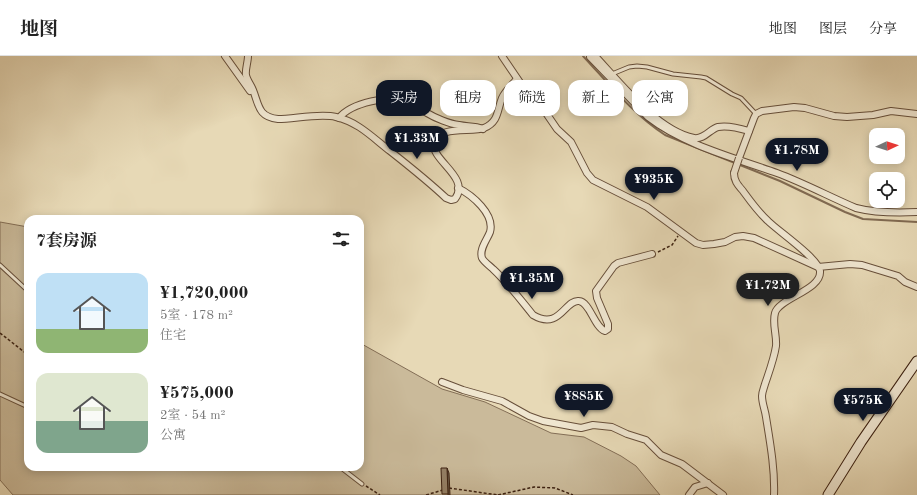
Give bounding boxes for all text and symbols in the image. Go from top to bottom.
text: 地图 [20,21,58,40]
text: 地图 [769,22,797,36]
text: 图层 [819,22,847,36]
text: 分享 [869,22,897,36]
chip: 买房 [376,80,432,116]
chip: 租房 [440,80,496,116]
chip: 筛选 [504,80,560,116]
chip: 新上 [568,80,624,116]
chip: 公寓 [632,80,688,116]
pin: ¥1.33M [384,126,450,160]
north arrow [869,128,905,164]
map controls [869,128,905,208]
text: ¥1.33M [394,132,440,145]
pin: ¥1.78M [764,138,830,172]
text: ¥1.78M [774,144,820,157]
pin: ¥935K [626,167,682,201]
button: locate [869,172,905,208]
text: ¥935K [634,173,674,186]
icon: filters [330,228,352,250]
text: 7套房源 [36,233,97,250]
pin: ¥1.35M [499,266,565,300]
text: ¥1.35M [509,272,555,285]
pin: ¥1.72M [735,273,801,307]
text: ¥1.72M [745,279,791,292]
text: ¥1,720,000 [160,285,248,302]
icon: home [68,289,116,337]
text: 5室 · 178 m² [160,309,233,322]
text: 住宅 [160,329,186,342]
pin: ¥885K [556,384,612,418]
text: ¥575,000 [160,385,234,402]
pin: ¥575K [835,388,891,422]
icon: home [68,389,116,437]
text: ¥885K [564,390,604,403]
text: ¥575K [843,394,883,407]
text: 2室 · 54 m² [160,409,225,422]
text: 公寓 [160,429,186,442]

